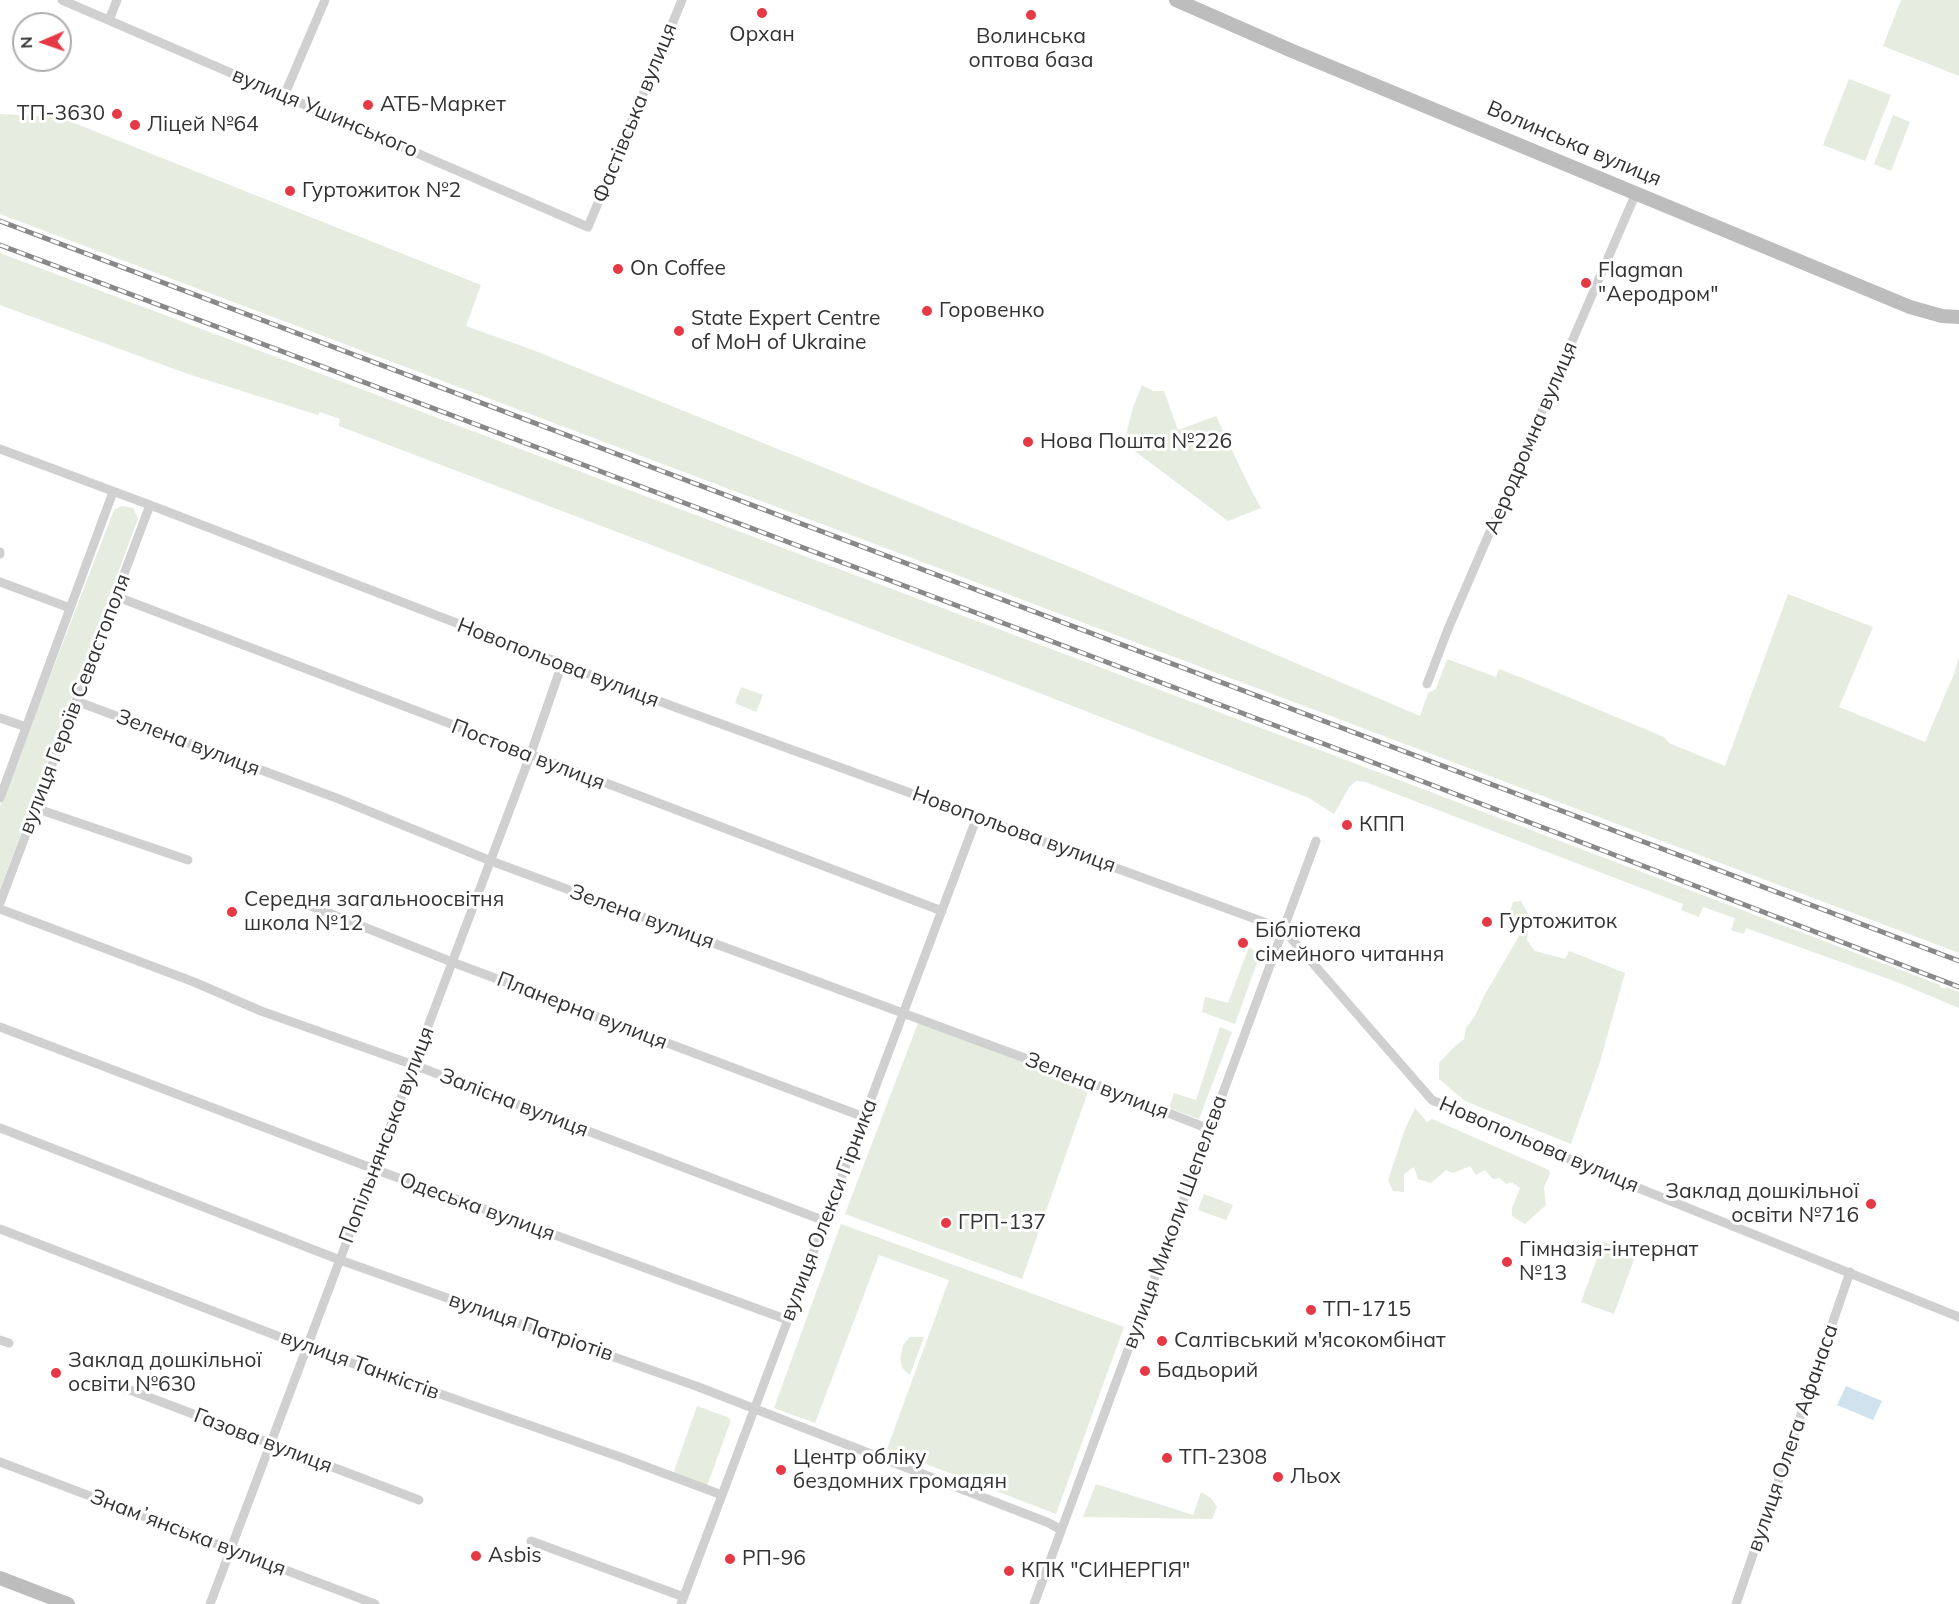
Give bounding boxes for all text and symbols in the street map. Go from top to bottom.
marker: Орхан [755,6,769,20]
marker: Волинська оптова база [1024,8,1038,22]
north arrow [12,12,72,72]
street label: Фастівська вулиця [587,20,683,206]
place label: Орхан [729,22,795,48]
place label: Волинська оптова база [969,24,1093,74]
text: N [16,36,36,49]
street label: вулиця Ушинського [228,62,422,164]
place label: АТБ-Маркет [380,92,506,118]
street label: Волинська вулиця [1483,96,1665,192]
marker: АТБ-Маркет [361,98,375,112]
place label: ТП-3630 [17,101,105,127]
marker: ТП-3630 [110,107,124,121]
place label: Ліцей №64 [147,112,259,138]
marker: Ліцей №64 [128,118,142,132]
place label: Гуртожиток №2 [302,178,461,204]
marker: Гуртожиток №2 [283,184,297,198]
place label: On Coffee [630,256,726,282]
place label: Flagman "Аеродром" [1598,258,1718,308]
marker: On Coffee [611,262,625,276]
marker: Flagman "Аеродром" [1579,276,1593,290]
place label: Горовенко [939,298,1045,324]
marker: Горовенко [920,304,934,318]
place label: State Expert Centre of MoH of Ukraine [691,306,880,356]
marker: State Expert Centre of MoH of Ukraine [672,324,686,338]
street label: Аеродромна вулиця [1479,338,1583,538]
place label: Нова Пошта №226 [1040,429,1232,455]
marker: Нова Пошта №226 [1021,435,1035,449]
street label: вулиця Героїв Севастополя [14,571,136,837]
street label: Новопольова вулиця [453,613,663,713]
street label: Зелена вулиця [113,704,263,782]
street label: Постова вулиця [448,714,608,796]
street label: Новопольова вулиця [909,781,1119,879]
place label: КПП [1359,812,1405,838]
marker: КПП [1340,818,1354,832]
street label: Зелена вулиця [566,879,718,955]
place label: Середня загальноосвітня школа №12 [244,887,504,937]
marker: Середня загальноосвітня школа №12 [225,905,239,919]
place label: Гуртожиток [1499,909,1617,935]
marker: Гуртожиток [1480,915,1494,929]
place label: Бібліотека сімейного читання [1255,918,1444,968]
marker: Бібліотека сімейного читання [1236,936,1250,950]
street label: Планерна вулиця [493,967,671,1055]
street label: Попільнянська вулиця [334,1023,440,1247]
street label: Зелена вулиця [1022,1047,1172,1125]
street label: Залісна вулиця [436,1063,592,1143]
street label: вулиця Миколи Шепелєва [1117,1092,1233,1352]
street label: Новопольова вулиця [1435,1092,1643,1198]
street label: вулиця Олекси Гірника [775,1095,883,1325]
street label: Одеська вулиця [396,1167,558,1247]
place label: Заклад дошкільної освіти №716 [1665,1179,1859,1229]
marker: Заклад дошкільної освіти №716 [1864,1197,1878,1211]
place label: ГРП-137 [958,1210,1046,1236]
marker: ГРП-137 [939,1216,953,1230]
place label: Гімназія-інтернат №13 [1519,1237,1698,1287]
marker: Гімназія-інтернат №13 [1500,1255,1514,1269]
street label: вулиця Патріотів [445,1287,617,1367]
place label: ТП-1715 [1323,1297,1411,1323]
marker: ТП-1715 [1304,1303,1318,1317]
street label: вулиця Олега Афанаса [1742,1321,1844,1555]
street label: вулиця Танкістів [277,1325,443,1405]
place label: Салтівський м'ясокомбінат [1174,1328,1446,1354]
marker: Салтівський м'ясокомбінат [1155,1334,1169,1348]
place label: Заклад дошкільної освіти №630 [68,1348,262,1398]
place label: Бадьорий [1157,1358,1258,1384]
marker: Бадьорий [1138,1364,1152,1378]
marker: Заклад дошкільної освіти №630 [49,1366,63,1380]
street label: Газова вулиця [190,1403,336,1479]
place label: Центр обліку бездомних громадян [793,1445,1007,1495]
place label: ТП-2308 [1179,1445,1267,1471]
marker: ТП-2308 [1160,1451,1174,1465]
marker: Центр обліку бездомних громадян [774,1463,788,1477]
place label: Льох [1290,1464,1341,1490]
marker: Льох [1271,1470,1285,1484]
street label: Знамʼянська вулиця [87,1484,289,1582]
place label: Asbis [488,1543,542,1569]
place label: РП-96 [742,1546,806,1572]
marker: Asbis [469,1549,483,1563]
marker: РП-96 [723,1552,737,1566]
place label: КПК "СИНЕРГІЯ" [1021,1558,1190,1584]
marker: КПК "СИНЕРГІЯ" [1002,1564,1016,1578]

